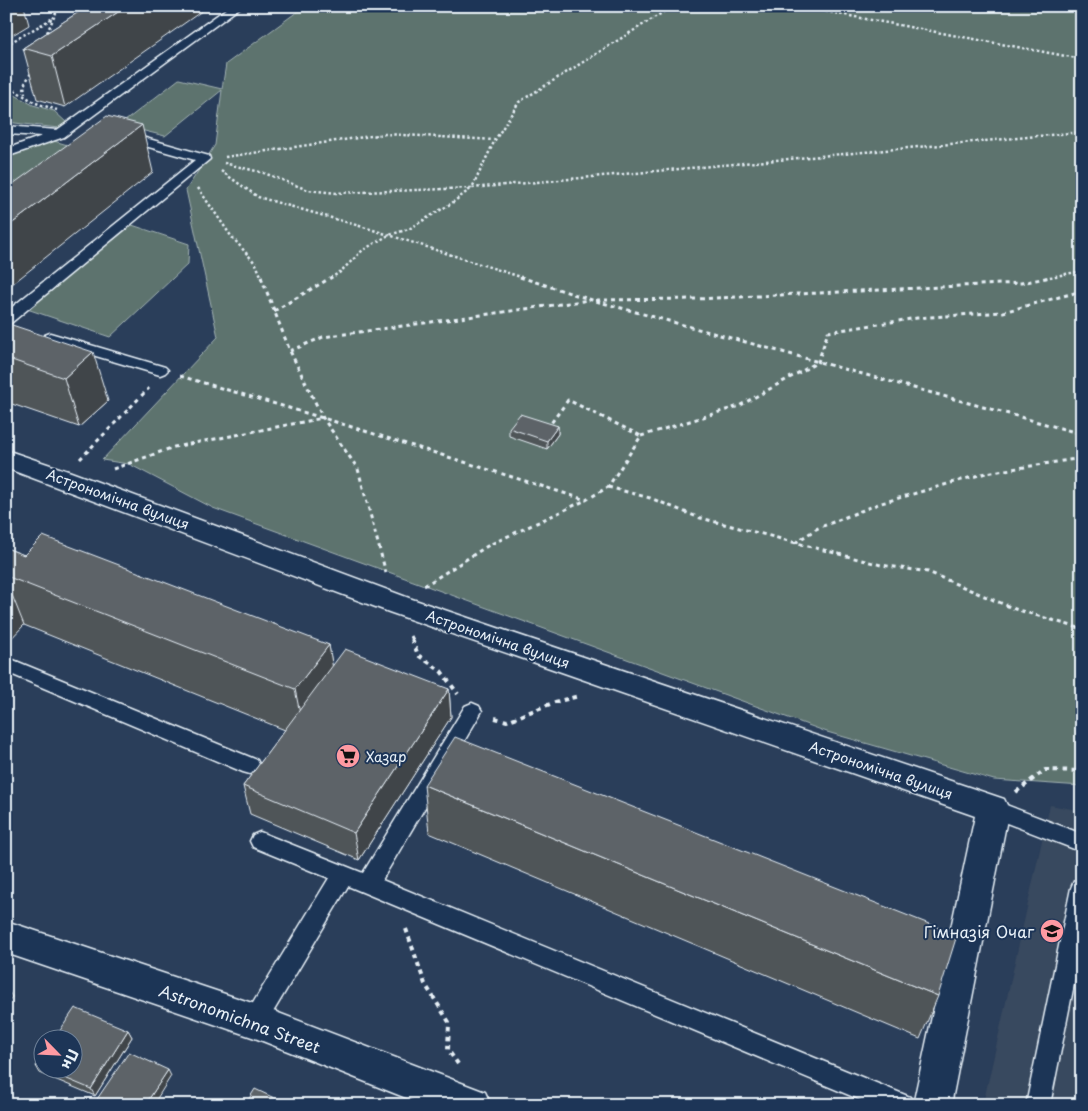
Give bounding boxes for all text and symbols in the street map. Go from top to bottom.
street label: Астрономічна вулиця [44,463,192,535]
street label: Астрономічна вулиця [423,605,573,673]
street label: Астрономічна вулиця [806,736,956,804]
supermarket icon: Хазар [335,743,361,769]
place label: Хазар [366,746,406,767]
school or university icon: Гімназія Очаг [1039,918,1065,944]
place label: Гімназія Очаг [924,919,1035,943]
street label: Astronomichna Street [156,978,324,1058]
north arrow [32,1028,82,1078]
text: Пн [57,1046,84,1073]

